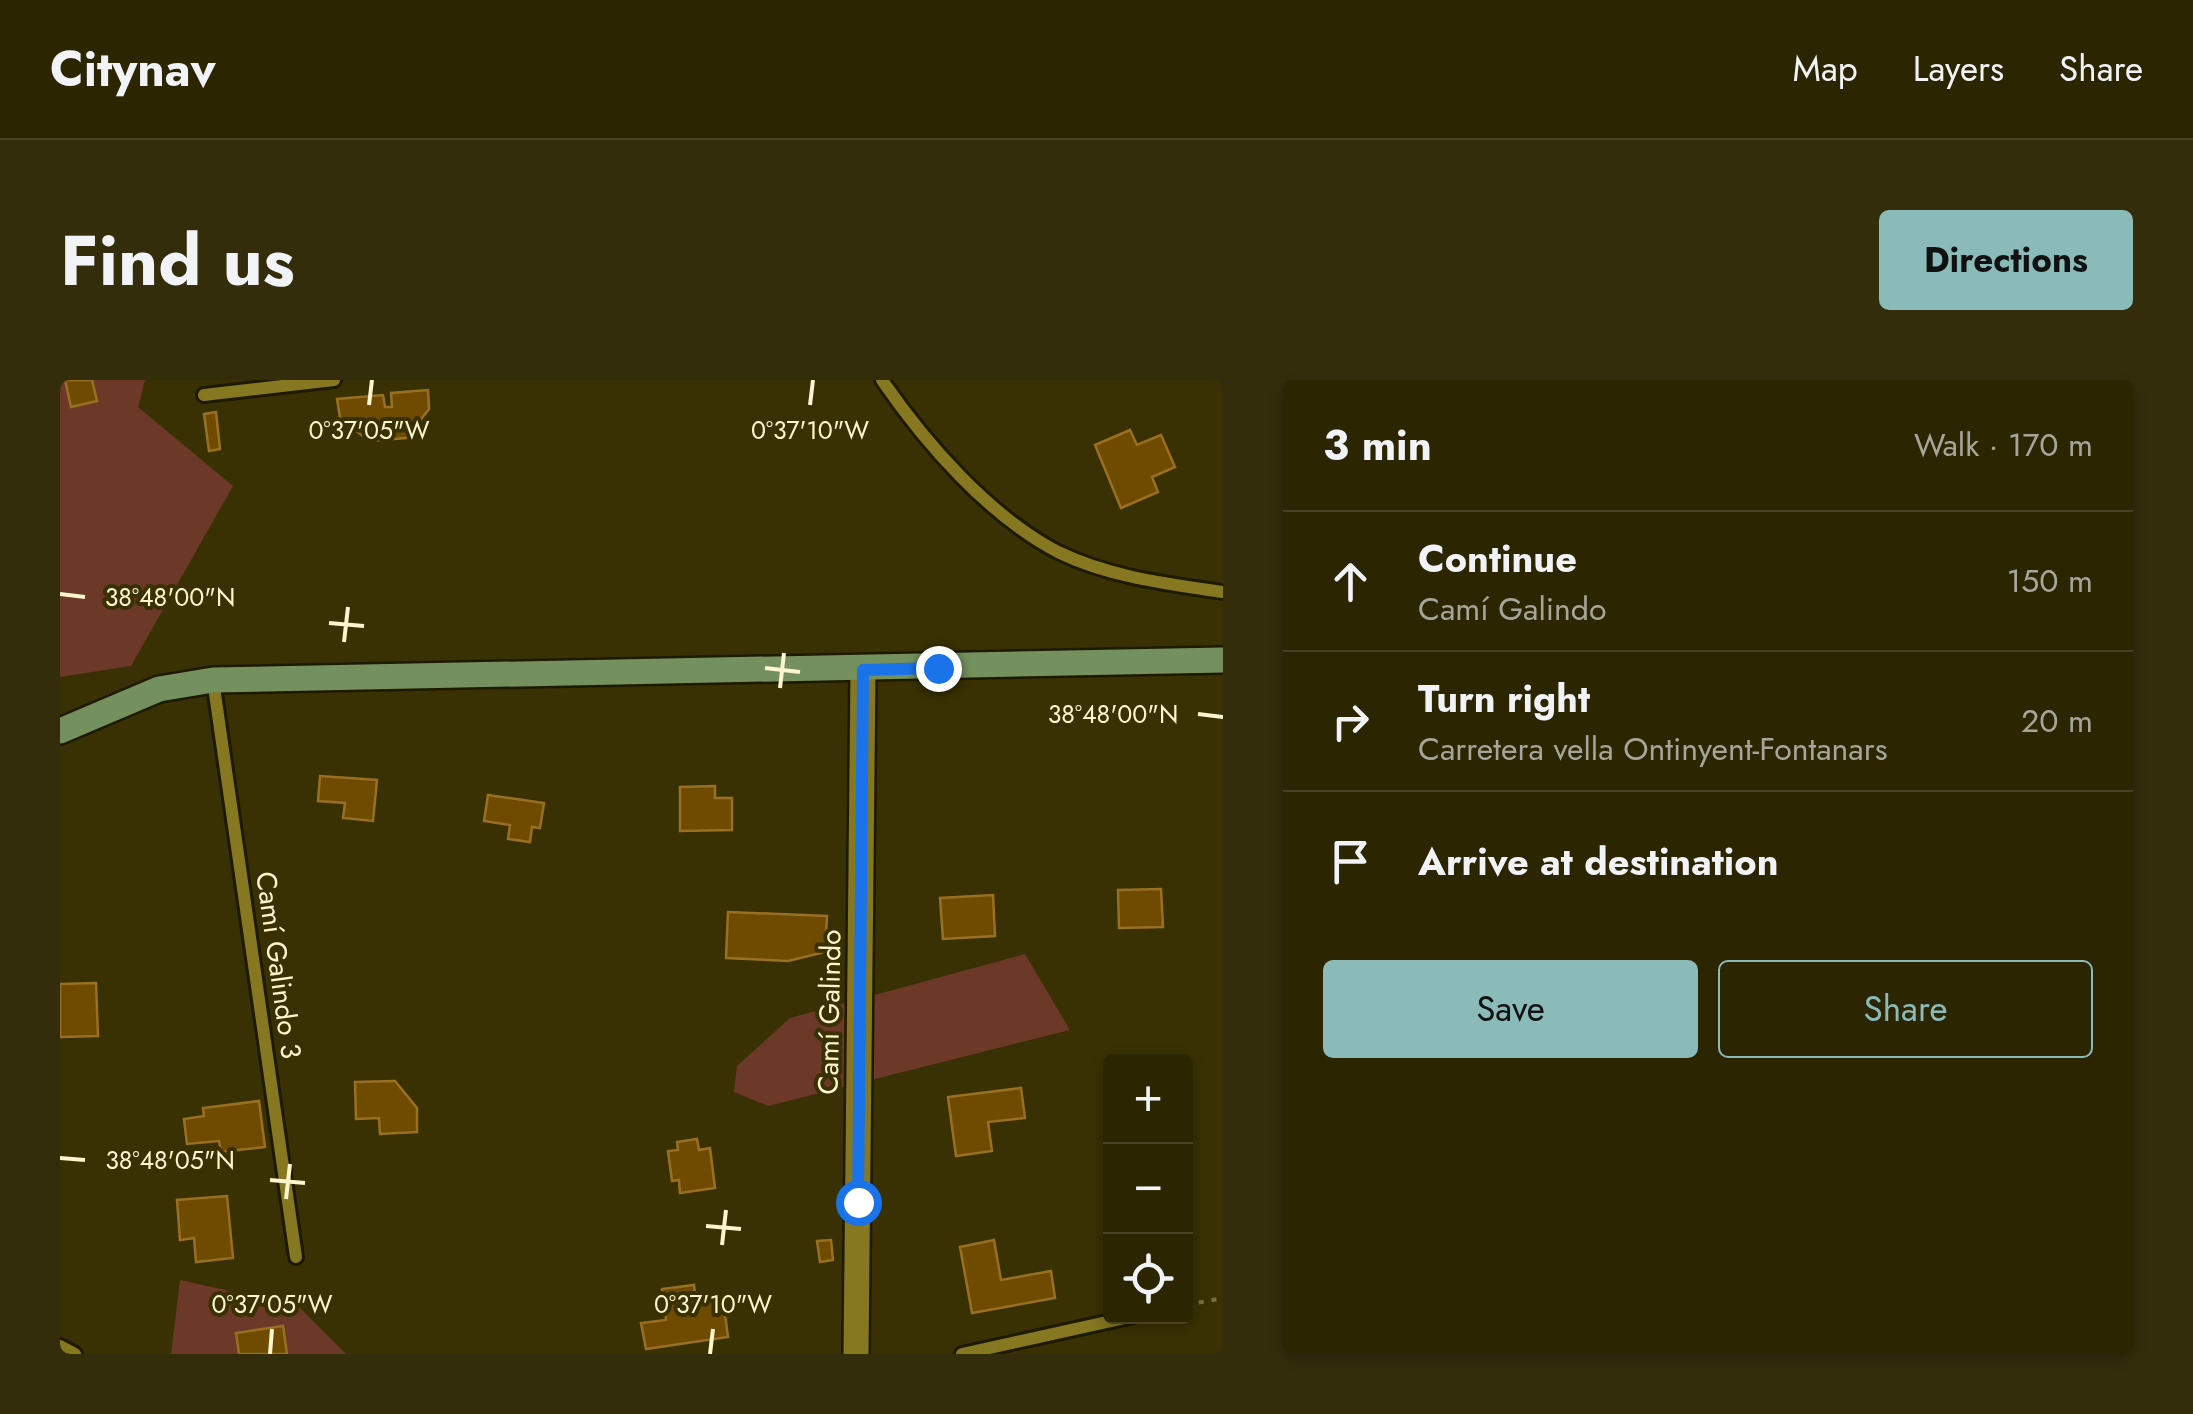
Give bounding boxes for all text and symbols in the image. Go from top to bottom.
text: Citynav [50,35,216,104]
text: Map [1793,44,1858,94]
text: Layers [1913,44,2004,94]
text: Share [2059,44,2143,94]
text: Find us [60,210,295,311]
button: Directions [1879,210,2133,310]
text: 0°37'05"W [309,412,430,448]
text: 0°37'10"W [751,412,869,448]
text: 3 min [1323,415,1432,476]
text: Walk · 170 m [1914,422,2093,468]
text: Continue [1418,531,1577,586]
icon: ahead [1323,554,1378,609]
text: 150 m [2007,558,2093,604]
text: 38°48'00"N [105,579,235,615]
text: Camí Galindo [1418,586,1607,632]
route end [916,646,962,692]
text: Turn right [1418,671,1590,726]
icon: right [1323,694,1378,749]
text: 38°48'00"N [1048,696,1178,732]
text: 20 m [2021,698,2093,744]
text: Carretera vella Ontinyent-Fontanars [1418,726,1888,772]
icon: arrive [1323,834,1378,889]
text: Arrive at destination [1418,834,1779,889]
street label: Camí Galindo 3 [245,869,312,1061]
street label: Camí Galindo [808,929,851,1095]
button: Save [1323,960,1698,1058]
button: Share [1718,960,2093,1058]
map controls [1103,1054,1193,1324]
button: + [1103,1054,1193,1144]
text: 38°48'05"N [105,1142,235,1178]
button: − [1103,1144,1193,1234]
route start [836,1180,882,1226]
button: locate [1103,1234,1193,1324]
text: 0°37'05"W [212,1286,333,1322]
text: 0°37'10"W [654,1286,772,1322]

